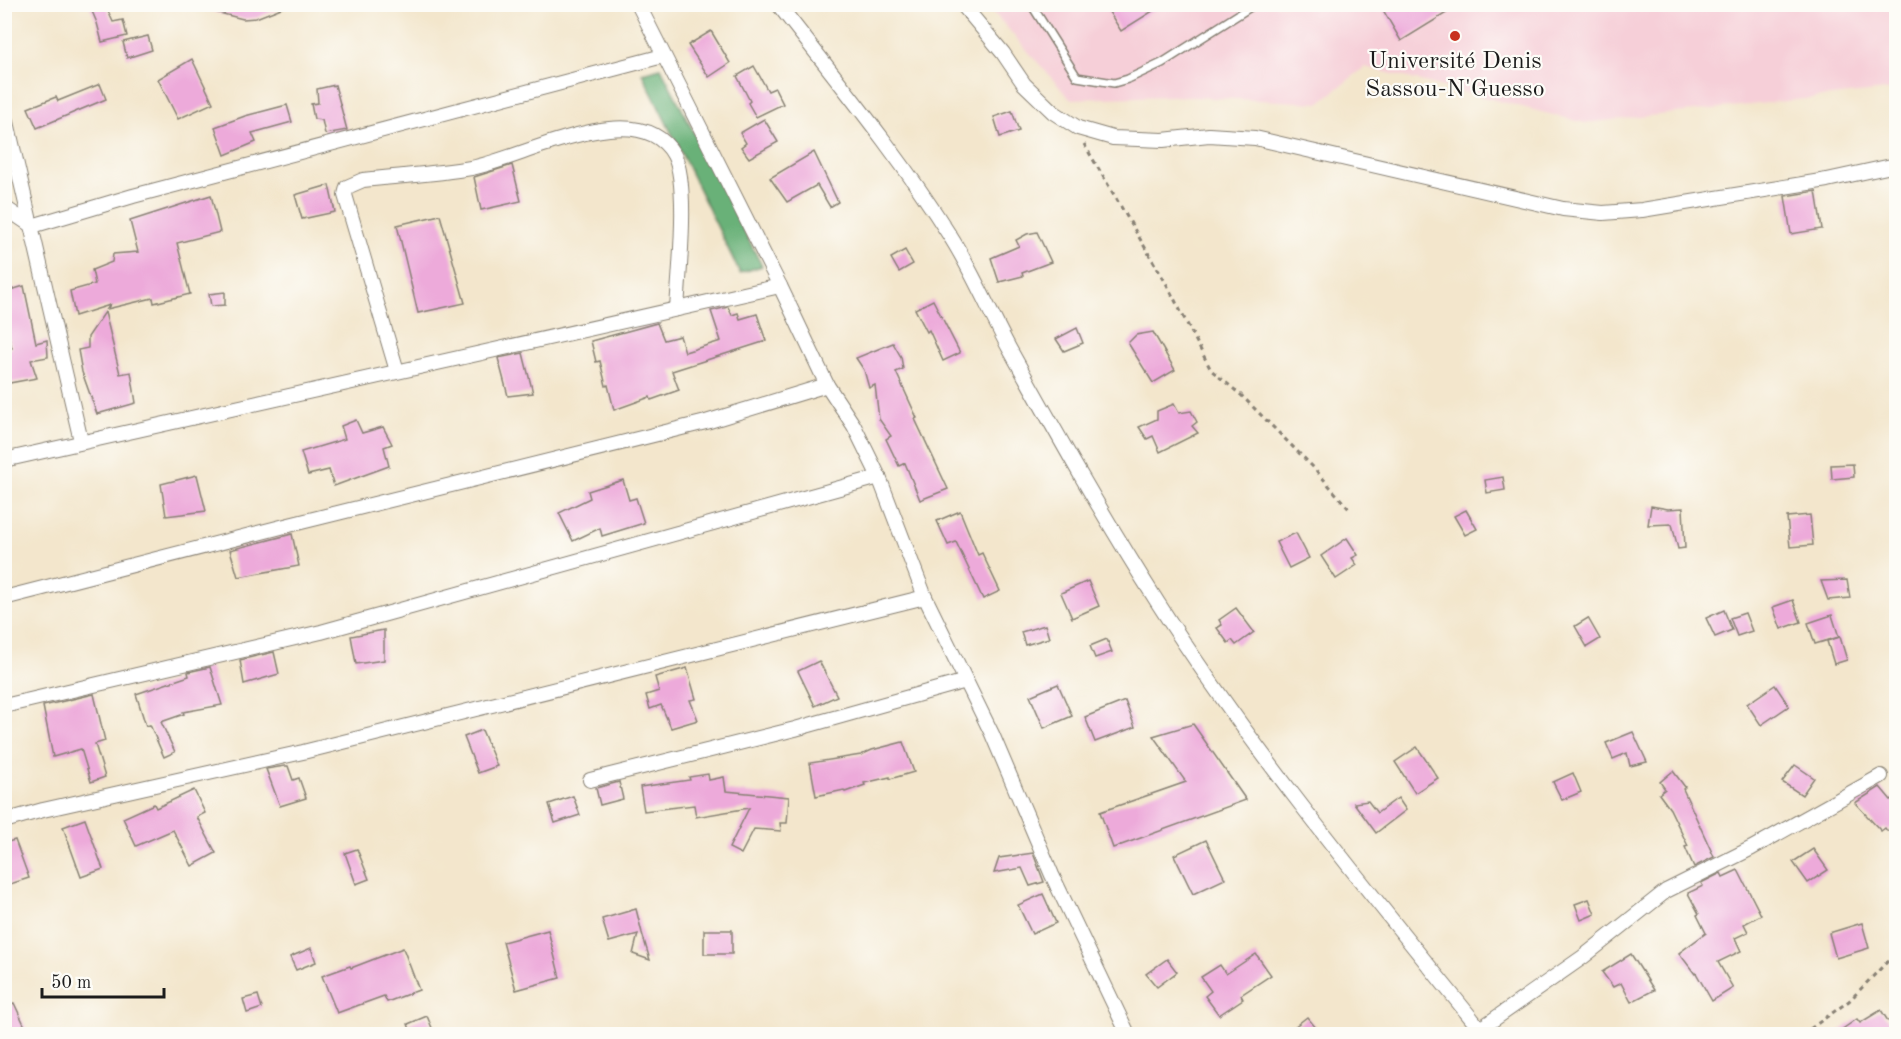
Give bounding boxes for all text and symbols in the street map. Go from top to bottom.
marker: Université Denis Sassou-N'Guesso [1448,29,1462,43]
place label: Université Denis Sassou-N'Guesso [1365,50,1545,102]
scale bar [42,961,164,999]
text: 50 m [51,974,91,992]

